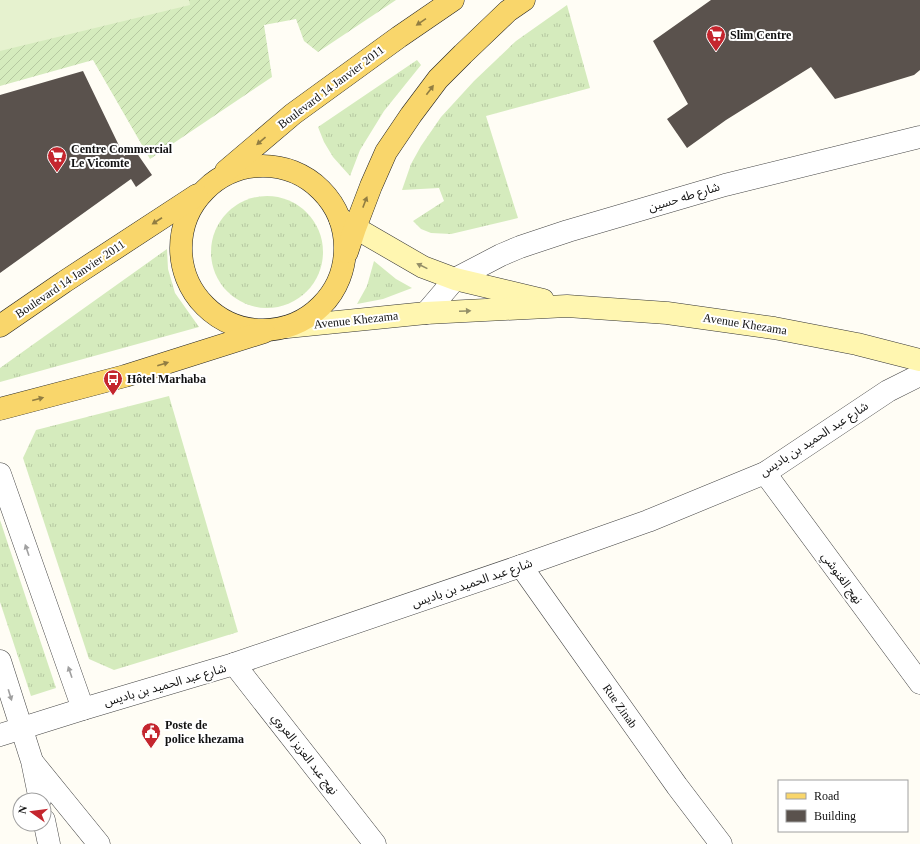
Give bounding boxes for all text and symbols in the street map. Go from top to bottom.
one-way arrow [416,18,426,26]
supermarket icon: Slim Centre [705,24,727,52]
place label: Slim Centre [730,28,792,42]
street label: Boulevard 14 Janvier 2011 [275,43,387,131]
one-way arrow [426,84,434,95]
one-way arrow [255,137,266,146]
place label: Centre Commercial Le Vicomte [71,142,173,170]
supermarket icon: Centre Commercial Le Vicomte [46,145,68,173]
street label: شارع طه حسين [647,180,722,216]
one-way arrow [362,196,368,207]
one-way arrow [152,217,162,225]
street label: Boulevard 14 Janvier 2011 [13,237,127,321]
one-way arrow [416,263,428,269]
one-way arrow [459,308,472,314]
street label: Avenue Khezama [313,309,400,331]
street label: Avenue Khezama [702,310,789,338]
one-way arrow [157,361,169,367]
bus stop icon: Hôtel Marhaba [102,368,124,396]
place label: Hôtel Marhaba [127,372,206,386]
one-way arrow [32,396,44,402]
street label: شارع عبد الحميد بن باديس [757,399,872,481]
one-way arrow [23,543,29,555]
street label: نهج الغنوشي [816,549,865,608]
street label: شارع عبد الحميد بن باديس [410,556,535,612]
street label: شارع عبد الحميد بن باديس [102,661,228,711]
one-way arrow [67,666,73,678]
street label: Rue Zinab [600,681,640,731]
one-way arrow [7,689,13,701]
street label: نهج عبد العزيز العروي [267,711,341,799]
place label: Poste de police khezama [165,718,244,746]
public building icon: Poste de police khezama [140,721,162,749]
legend [778,780,908,832]
text: Road [814,789,839,803]
north arrow [12,792,52,832]
text: N [16,804,29,815]
text: Building [814,809,856,823]

